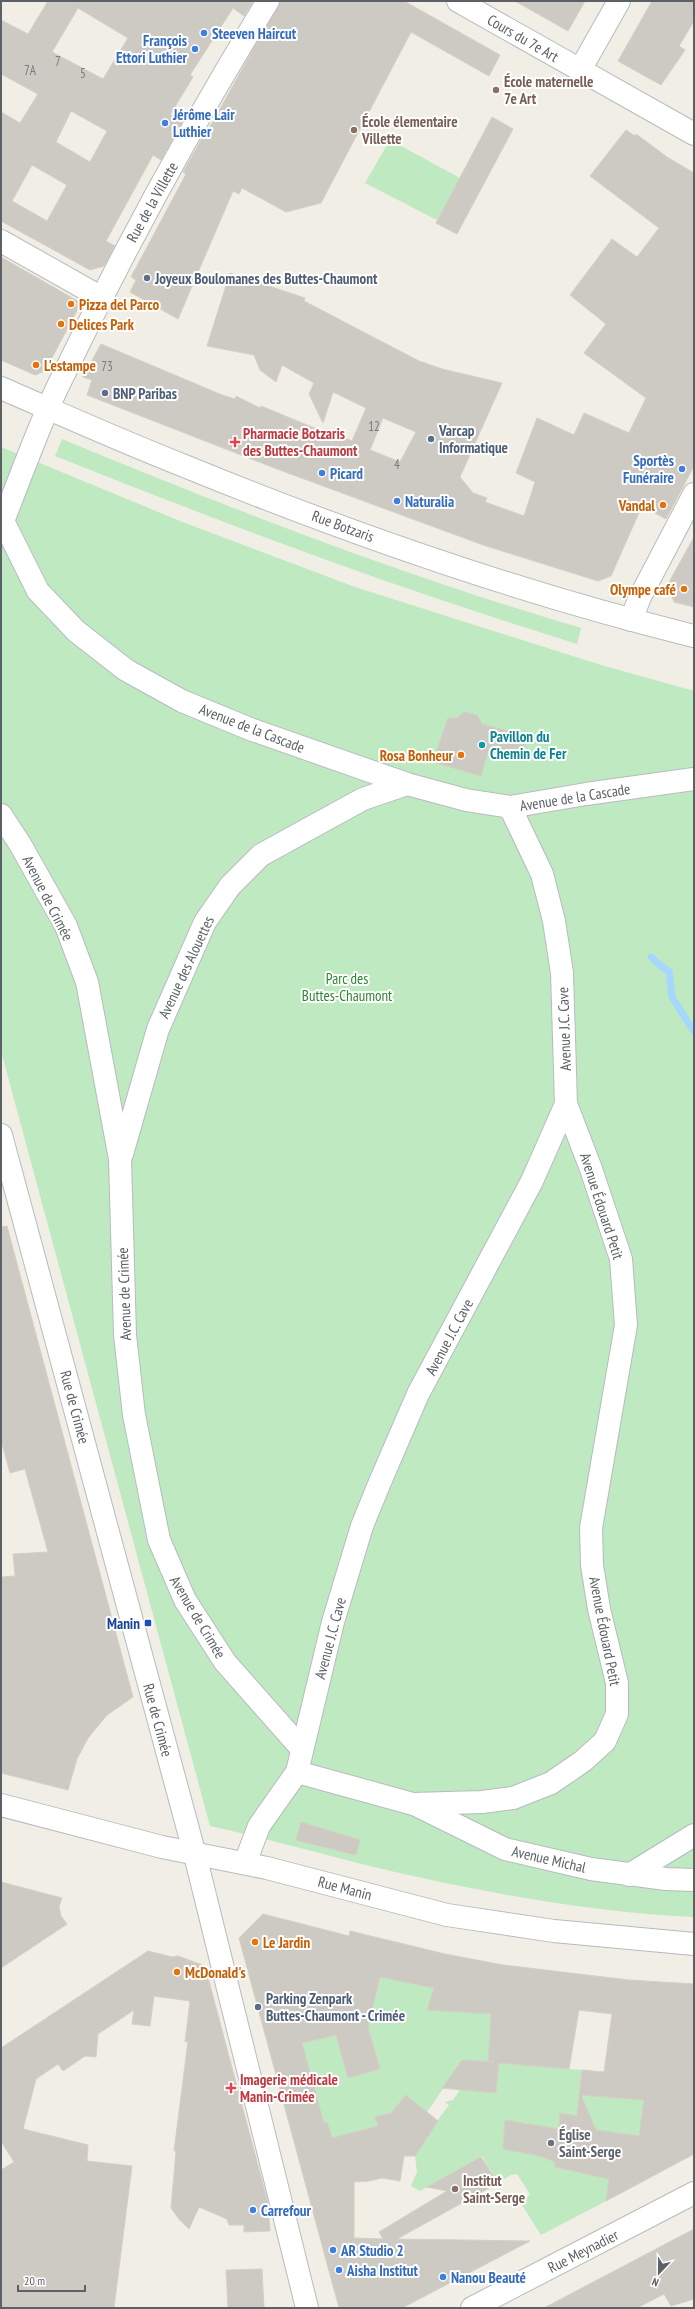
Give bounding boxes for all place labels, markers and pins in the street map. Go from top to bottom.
place label: Steeven Haircut [212,24,297,43]
marker: Steeven Haircut [199,28,209,38]
place label: François Ettori Luthier [116,31,188,67]
marker: François Ettori Luthier [190,44,200,54]
place label: École maternelle 7e Art [504,72,594,108]
marker: École maternelle 7e Art [491,85,501,95]
place label: Jérôme Lair Luthier [172,105,235,141]
place label: École élementaire Villette [361,112,458,148]
marker: Jérôme Lair Luthier [160,118,170,128]
marker: École élementaire Villette [349,125,359,135]
place label: Joyeux Boulomanes des Buttes-Chaumont [154,269,378,288]
marker: Joyeux Boulomanes des Buttes-Chaumont [142,273,152,283]
place label: Pizza del Parco [79,295,160,314]
marker: Pizza del Parco [66,299,76,309]
place label: Delices Park [69,315,135,334]
marker: Delices Park [56,319,66,329]
place label: L'estampe [44,356,96,375]
marker: L'estampe [31,360,41,370]
place label: BNP Paribas [113,384,177,403]
marker: BNP Paribas [100,388,110,398]
place label: Varcap Informatique [438,421,508,457]
place label: Pharmacie Botzaris des Buttes-Chaumont [243,424,358,460]
marker: Varcap Informatique [426,434,436,444]
marker: Pharmacie Botzaris des Buttes-Chaumont [230,437,240,447]
place label: Sportès Funéraire [623,451,674,487]
place label: Picard [330,464,363,483]
marker: Sportès Funéraire [677,464,687,474]
marker: Picard [317,468,327,478]
place label: Naturalia [405,492,454,511]
marker: Naturalia [392,496,402,506]
place label: Vandal [618,496,655,515]
marker: Vandal [658,500,668,510]
place label: Olympe café [610,580,676,599]
marker: Olympe café [679,584,689,594]
place label: Pavillon du Chemin de Fer [490,727,567,763]
marker: Pavillon du Chemin de Fer [477,740,487,750]
place label: Rosa Bonheur [380,746,454,765]
marker: Rosa Bonheur [456,750,466,760]
place label: Manin [107,1614,140,1633]
marker: Manin [143,1618,153,1628]
place label: Le Jardin [263,1933,310,1952]
marker: Le Jardin [250,1937,260,1947]
place label: McDonald's [185,1963,246,1982]
marker: McDonald's [172,1967,182,1977]
place label: Parking Zenpark Buttes-Chaumont - Crimée [266,1989,405,2025]
marker: Parking Zenpark Buttes-Chaumont - Crimée [253,2002,263,2012]
place label: Imagerie médicale Manin-Crimée [240,2070,338,2106]
marker: Imagerie médicale Manin-Crimée [225,2082,237,2094]
place label: Église Saint-Serge [559,2125,621,2161]
marker: Église Saint-Serge [546,2138,556,2148]
place label: Institut Saint-Serge [463,2171,525,2207]
marker: Institut Saint-Serge [450,2184,460,2194]
place label: Carrefour [261,2201,312,2220]
marker: Carrefour [248,2205,258,2215]
place label: AR Studio 2 [340,2241,404,2260]
marker: AR Studio 2 [328,2245,338,2255]
place label: Aisha Institut [346,2261,418,2280]
marker: Aisha Institut [334,2265,344,2275]
place label: Nanou Beauté [451,2268,526,2287]
marker: Nanou Beauté [438,2272,448,2282]

